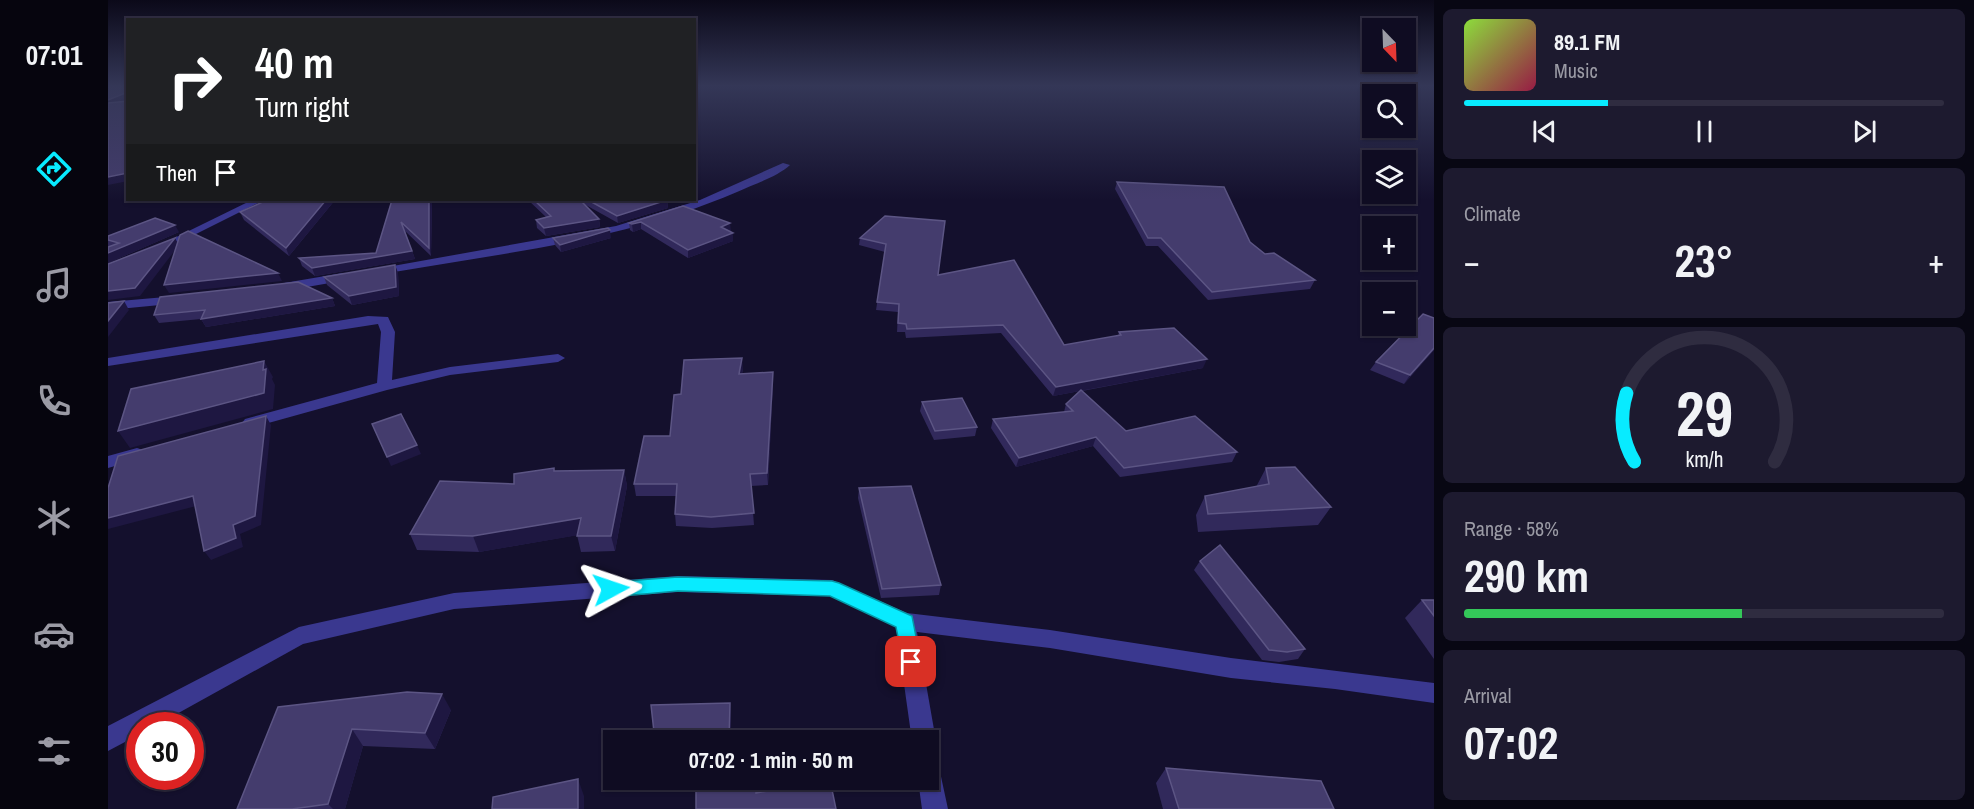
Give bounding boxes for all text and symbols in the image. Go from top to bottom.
north arrow [1362,18,1416,72]
map controls [1362,18,1416,336]
text: 89.1 FM [1554,27,1620,57]
text: 40 m [255,35,334,91]
text: 07:01 [26,37,82,73]
icon: right [156,42,234,120]
text: Music [1554,57,1598,84]
button: search [1362,84,1416,138]
text: Turn right [255,89,349,125]
icon: previous [1528,115,1561,148]
icon: pause [1688,115,1721,148]
icon: next [1848,115,1881,148]
icon: directions [33,148,75,190]
button: layers [1362,150,1416,204]
icon: arrive [209,156,242,189]
text: Then [156,158,197,188]
text: Climate [1464,200,1521,227]
button: + [1362,216,1416,270]
text: 23° [1674,230,1734,291]
text: − [1464,239,1480,283]
text: + [1928,239,1944,283]
icon: music [33,264,75,306]
button: − [1362,282,1416,336]
text: 29 [1676,371,1732,455]
icon: phone [33,380,75,422]
text: km/h [1685,445,1723,474]
icon: climate [33,497,75,539]
text: Range · 58% [1464,515,1559,542]
text: 290 km [1464,545,1589,606]
position arrow [579,557,643,621]
icon: car [33,613,75,655]
pin [885,636,936,687]
icon: arrive [894,645,927,678]
text: Arrival [1464,682,1511,709]
speed limit sign: 30 [126,712,204,790]
text: 07:02 [1464,712,1558,773]
icon: filters [33,730,75,772]
text: 07:02 · 1 min · 50 m [689,745,853,775]

